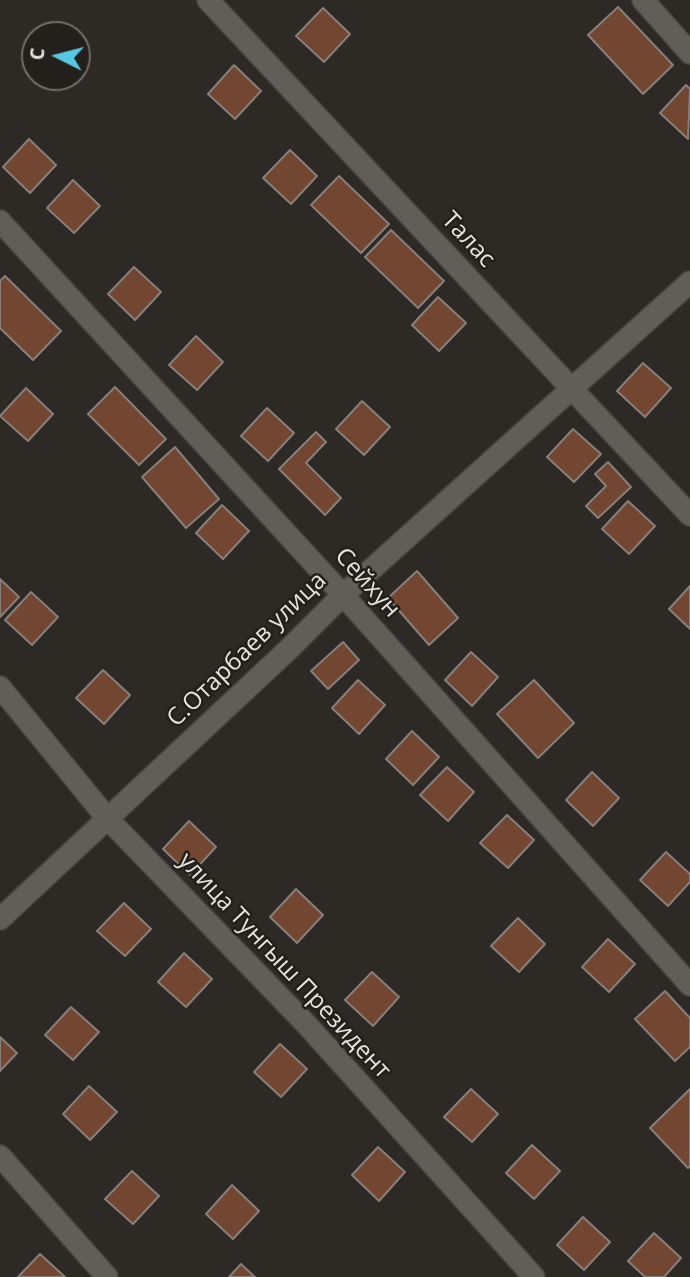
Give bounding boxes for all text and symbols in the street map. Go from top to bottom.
north arrow [21,21,91,91]
text: С [24,47,51,61]
street label: Талас [435,206,501,274]
street label: Сейхун [328,542,406,624]
street label: С.Отарбаев улица [162,567,332,733]
street label: улица Тунгыш Президент [172,847,396,1085]

